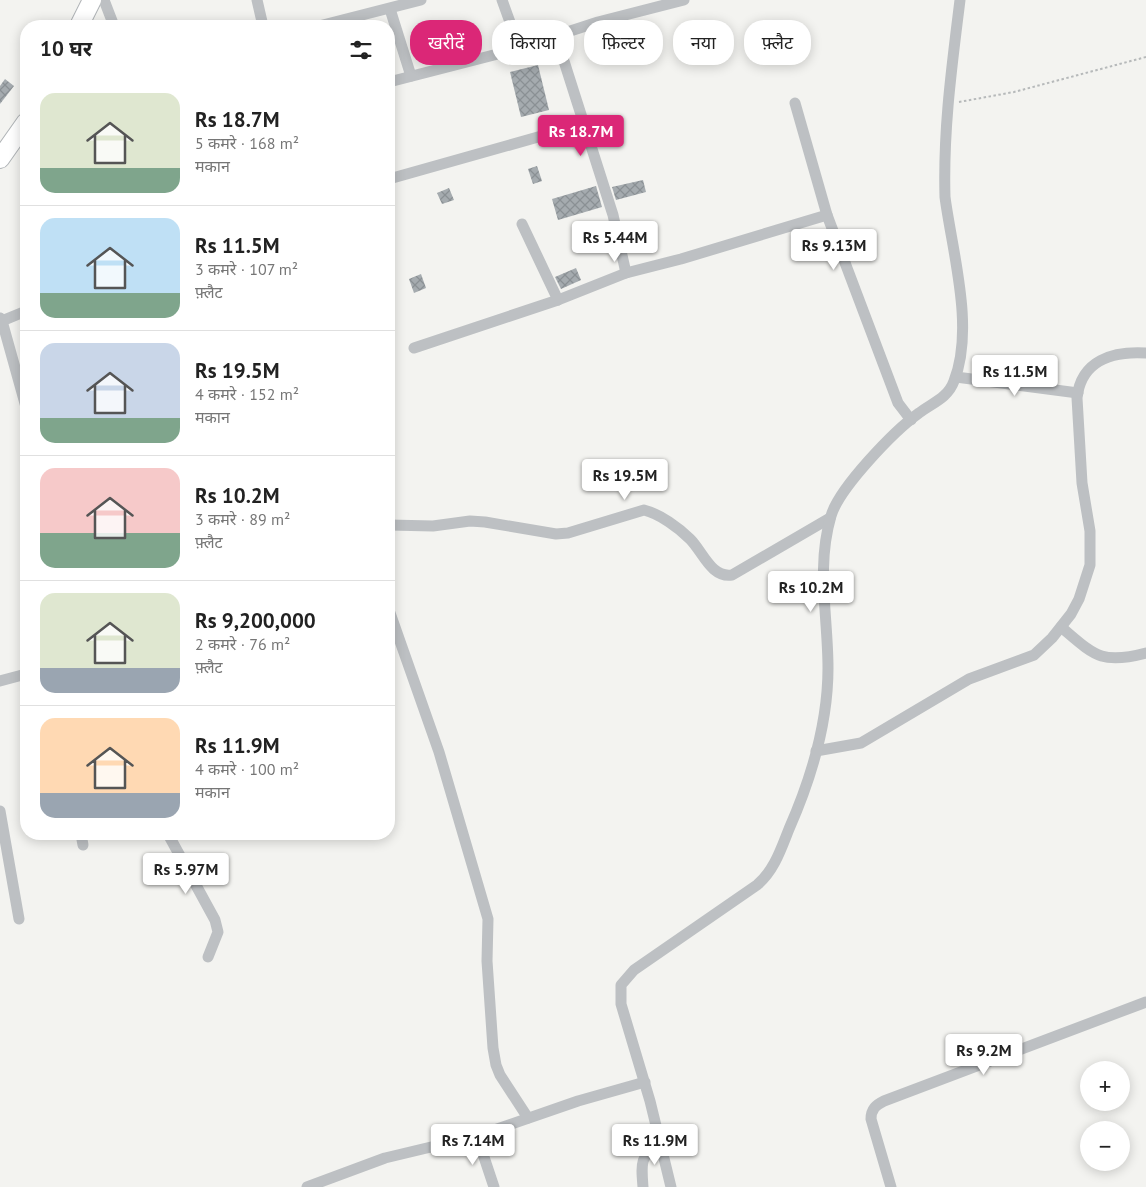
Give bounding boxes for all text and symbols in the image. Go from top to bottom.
chip: खरीदें [410,20,482,65]
chip: किराया [492,20,574,65]
chip: फ़िल्टर [584,20,663,65]
chip: नया [673,20,734,65]
chip: फ़्लैट [744,20,811,65]
text: 10 घर [40,35,92,62]
icon: filters [347,36,375,64]
text: Rs 18.7M [195,106,280,133]
icon: home [80,113,140,173]
pin: Rs 18.7M [529,114,633,157]
text: Rs 18.7M [549,121,613,141]
text: 5 कमरे · 168 m² [195,133,299,153]
text: मकान [195,156,230,176]
pin: Rs 5.44M [563,220,667,263]
text: Rs 5.44M [583,227,647,247]
pin: Rs 9.13M [782,228,886,271]
text: Rs 11.5M [195,232,280,259]
text: Rs 9.13M [802,235,866,255]
icon: home [80,238,140,298]
text: 3 कमरे · 107 m² [195,259,298,279]
text: फ़्लैट [195,282,223,302]
pin: Rs 11.5M [963,354,1067,397]
text: Rs 19.5M [195,357,280,384]
text: Rs 11.5M [983,361,1047,381]
icon: home [80,363,140,423]
text: 4 कमरे · 152 m² [195,384,299,404]
text: मकान [195,407,230,427]
pin: Rs 19.5M [573,458,677,501]
text: Rs 19.5M [593,465,657,485]
text: Rs 10.2M [195,482,280,509]
icon: home [80,488,140,548]
text: 3 कमरे · 89 m² [195,509,290,529]
text: फ़्लैट [195,532,223,552]
pin: Rs 10.2M [759,570,863,613]
text: Rs 10.2M [779,577,843,597]
text: Rs 9,200,000 [195,607,316,634]
icon: home [80,613,140,673]
text: 2 कमरे · 76 m² [195,634,290,654]
text: फ़्लैट [195,657,223,677]
text: Rs 11.9M [195,732,280,759]
icon: home [80,738,140,798]
text: 4 कमरे · 100 m² [195,759,299,779]
text: मकान [195,782,230,802]
pin: Rs 5.97M [134,852,238,895]
text: Rs 5.97M [154,859,218,879]
pin: Rs 9.2M [938,1034,1030,1076]
text: Rs 9.2M [956,1040,1012,1060]
map controls [1080,1061,1130,1171]
button: + [1080,1061,1130,1111]
button: − [1080,1121,1130,1171]
pin: Rs 7.14M [421,1124,525,1166]
pin: Rs 11.9M [603,1124,707,1166]
text: Rs 7.14M [442,1130,504,1150]
text: Rs 11.9M [623,1130,687,1150]

